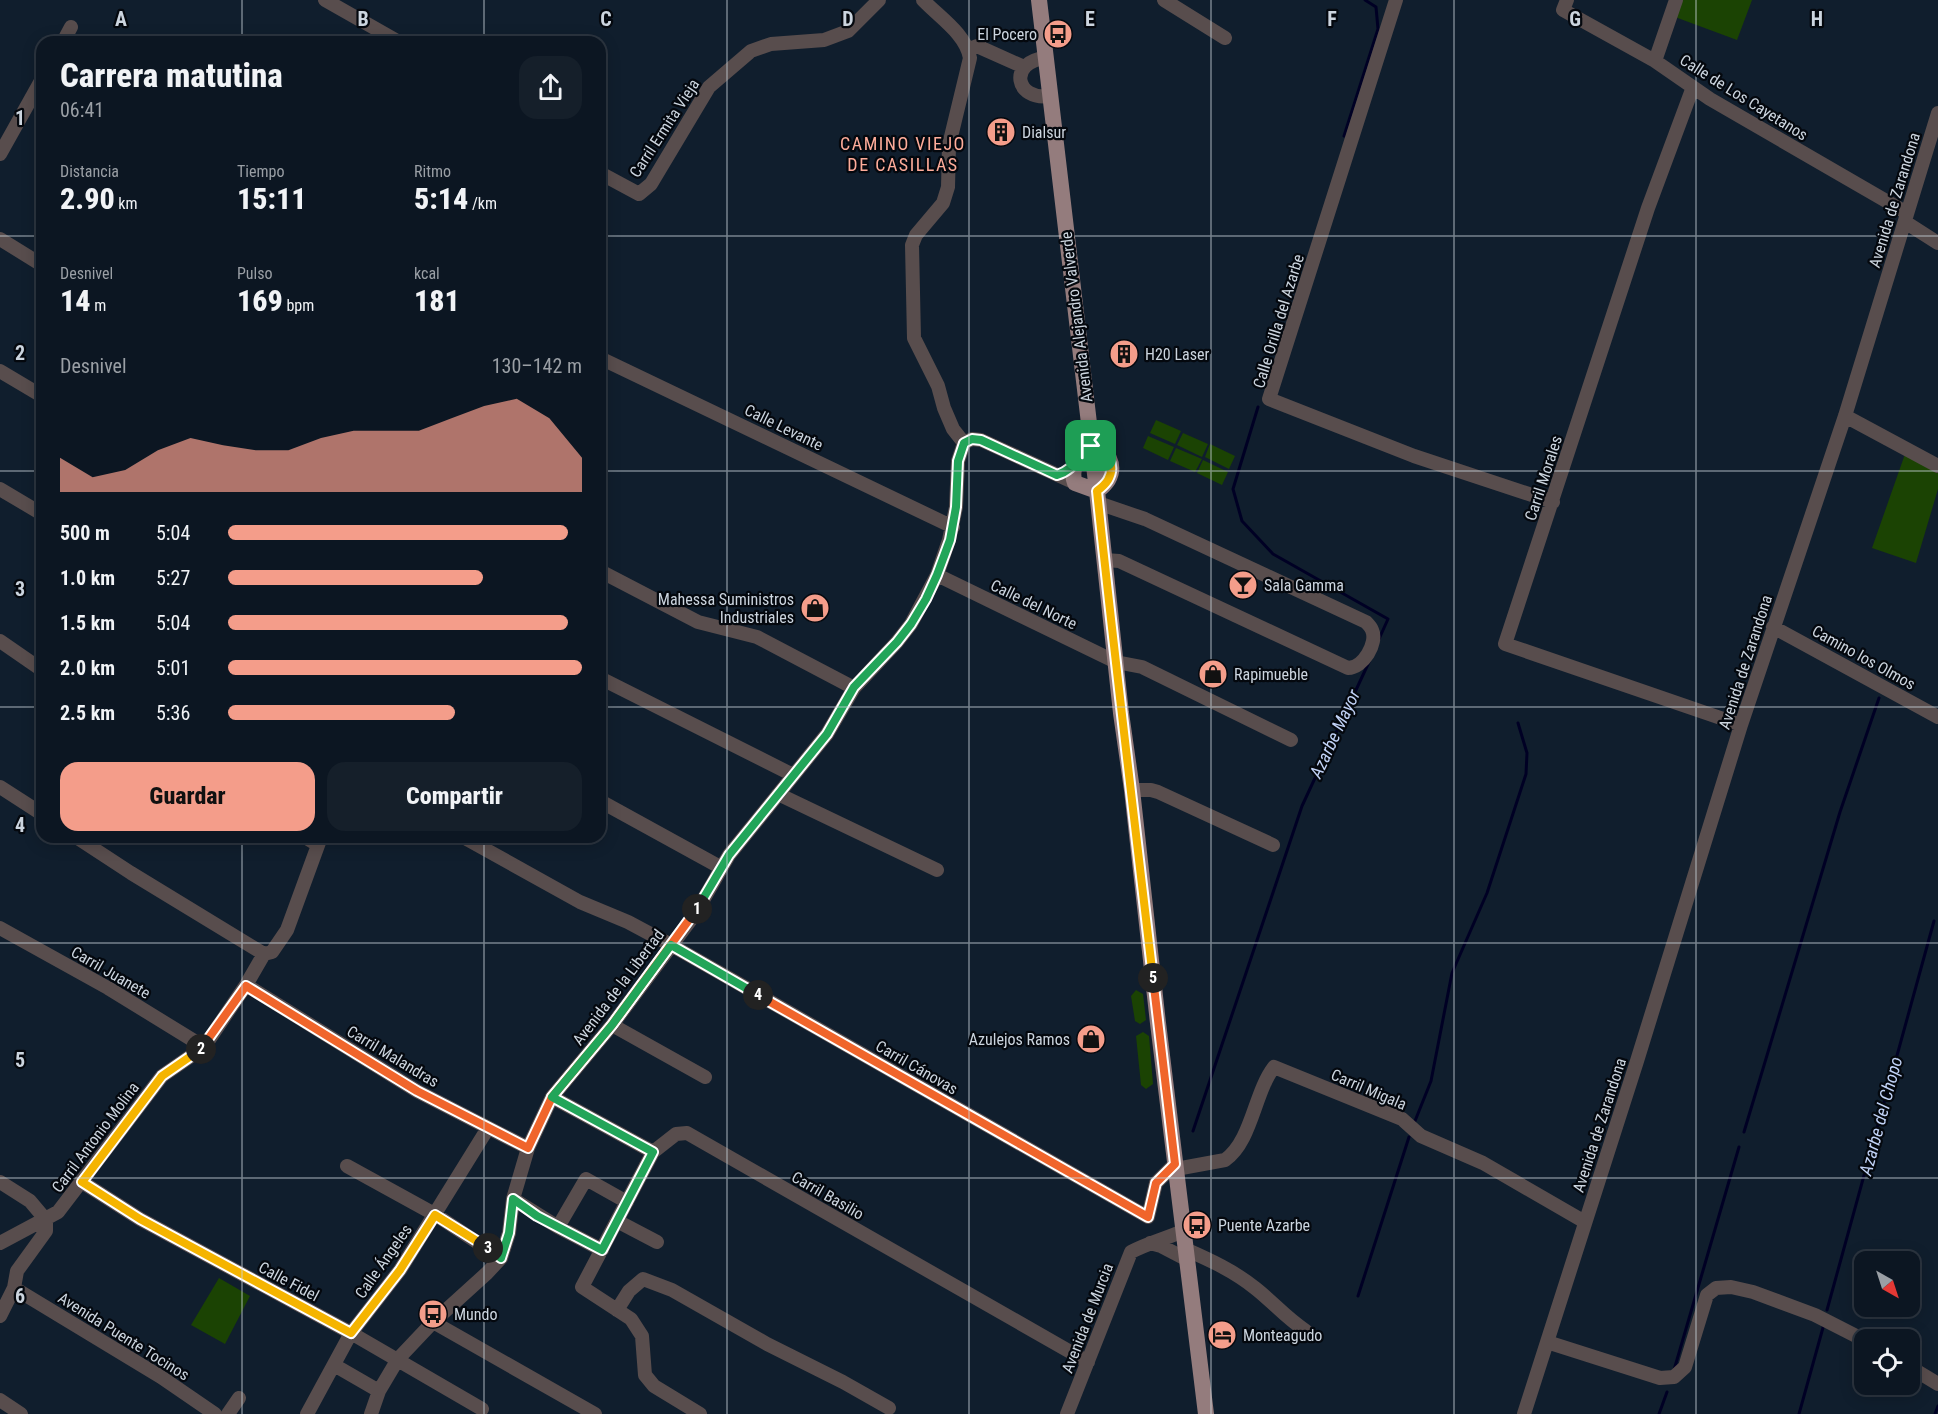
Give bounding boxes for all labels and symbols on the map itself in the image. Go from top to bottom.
text: A [115,7,127,31]
text: B [357,7,369,31]
text: C [600,7,612,31]
text: D [842,7,854,31]
text: E [1085,7,1095,31]
text: F [1327,7,1337,31]
text: G [1569,7,1581,31]
text: H [1811,7,1823,31]
bus stop icon: El Pocero [1042,18,1074,50]
place label: El Pocero [977,25,1037,44]
street label: Calle de Los Cayetanos [1676,50,1811,144]
street label: Carril Ermita Vieja [626,75,703,181]
text: 1 [15,106,25,130]
building icon: Dialsur [985,116,1017,148]
place label: Dialsur [1022,123,1066,142]
street label: Avenida de Zarandona [1865,130,1924,270]
district label: CAMINO VIEJO DE CASILLAS [840,133,966,175]
street label: Avenida Alejandro Valverde [1057,230,1096,403]
street label: Calle Orilla del Azarbe [1249,252,1308,390]
building icon: H20 Laser [1108,338,1140,370]
text: 2 [15,341,25,365]
place label: H20 Laser [1145,345,1209,364]
street label: Calle Levante [742,400,826,455]
pin [1065,420,1116,471]
street label: Carril Morales [1521,433,1566,523]
bar icon: Sala Gamma [1227,569,1259,601]
street label: Calle del Norte [988,575,1080,633]
place label: Sala Gamma [1264,576,1344,595]
text: 3 [15,577,25,601]
place label: Mahessa Suministros Industriales [658,590,794,627]
shop icon: Mahessa Suministros Industriales [799,592,831,624]
street label: Avenida de Zarandona [1715,593,1776,732]
street label: Camino los Olmos [1809,621,1919,694]
shop icon: Rapimueble [1197,658,1229,690]
place label: Rapimueble [1234,665,1308,684]
water label: Azarbe Mayor [1305,686,1364,782]
text: 4 [15,813,25,837]
pin: 1 [682,894,712,924]
street label: Avenida de la Libertad [569,926,668,1049]
street label: Carril Juanete [68,942,154,1003]
pin: 5 [1138,963,1168,993]
pin: 4 [743,980,773,1010]
street label: Carril Malandras [343,1022,442,1091]
shop icon: Azulejos Ramos [1075,1023,1107,1055]
place label: Azulejos Ramos [969,1030,1070,1049]
pin: 2 [186,1034,216,1064]
street label: Carril Cánovas [872,1036,961,1099]
text: 5 [15,1048,25,1072]
water label: Azarbe del Chopo [1854,1054,1906,1178]
street label: Avenida de Zarandona [1569,1056,1630,1195]
street label: Carril Migala [1328,1065,1409,1114]
street label: Carril Antonio Molina [48,1078,143,1196]
street label: Carril Basilio [788,1167,867,1224]
bus stop icon: Puente Azarbe [1181,1209,1213,1241]
place label: Puente Azarbe [1218,1216,1310,1235]
street label: Calle Ángeles [351,1221,416,1302]
pin: 3 [473,1233,503,1263]
north arrow [1854,1251,1920,1317]
street label: Calle Fidel [255,1258,322,1305]
street label: Avenida de Murcia [1058,1261,1117,1376]
text: 6 [15,1284,25,1308]
street label: Avenida Puente Tocinos [55,1288,193,1384]
bus stop icon: Mundo [417,1298,449,1330]
place label: Mundo [454,1305,498,1324]
hotel icon: Monteagudo [1206,1319,1238,1351]
place label: Monteagudo [1243,1326,1322,1345]

